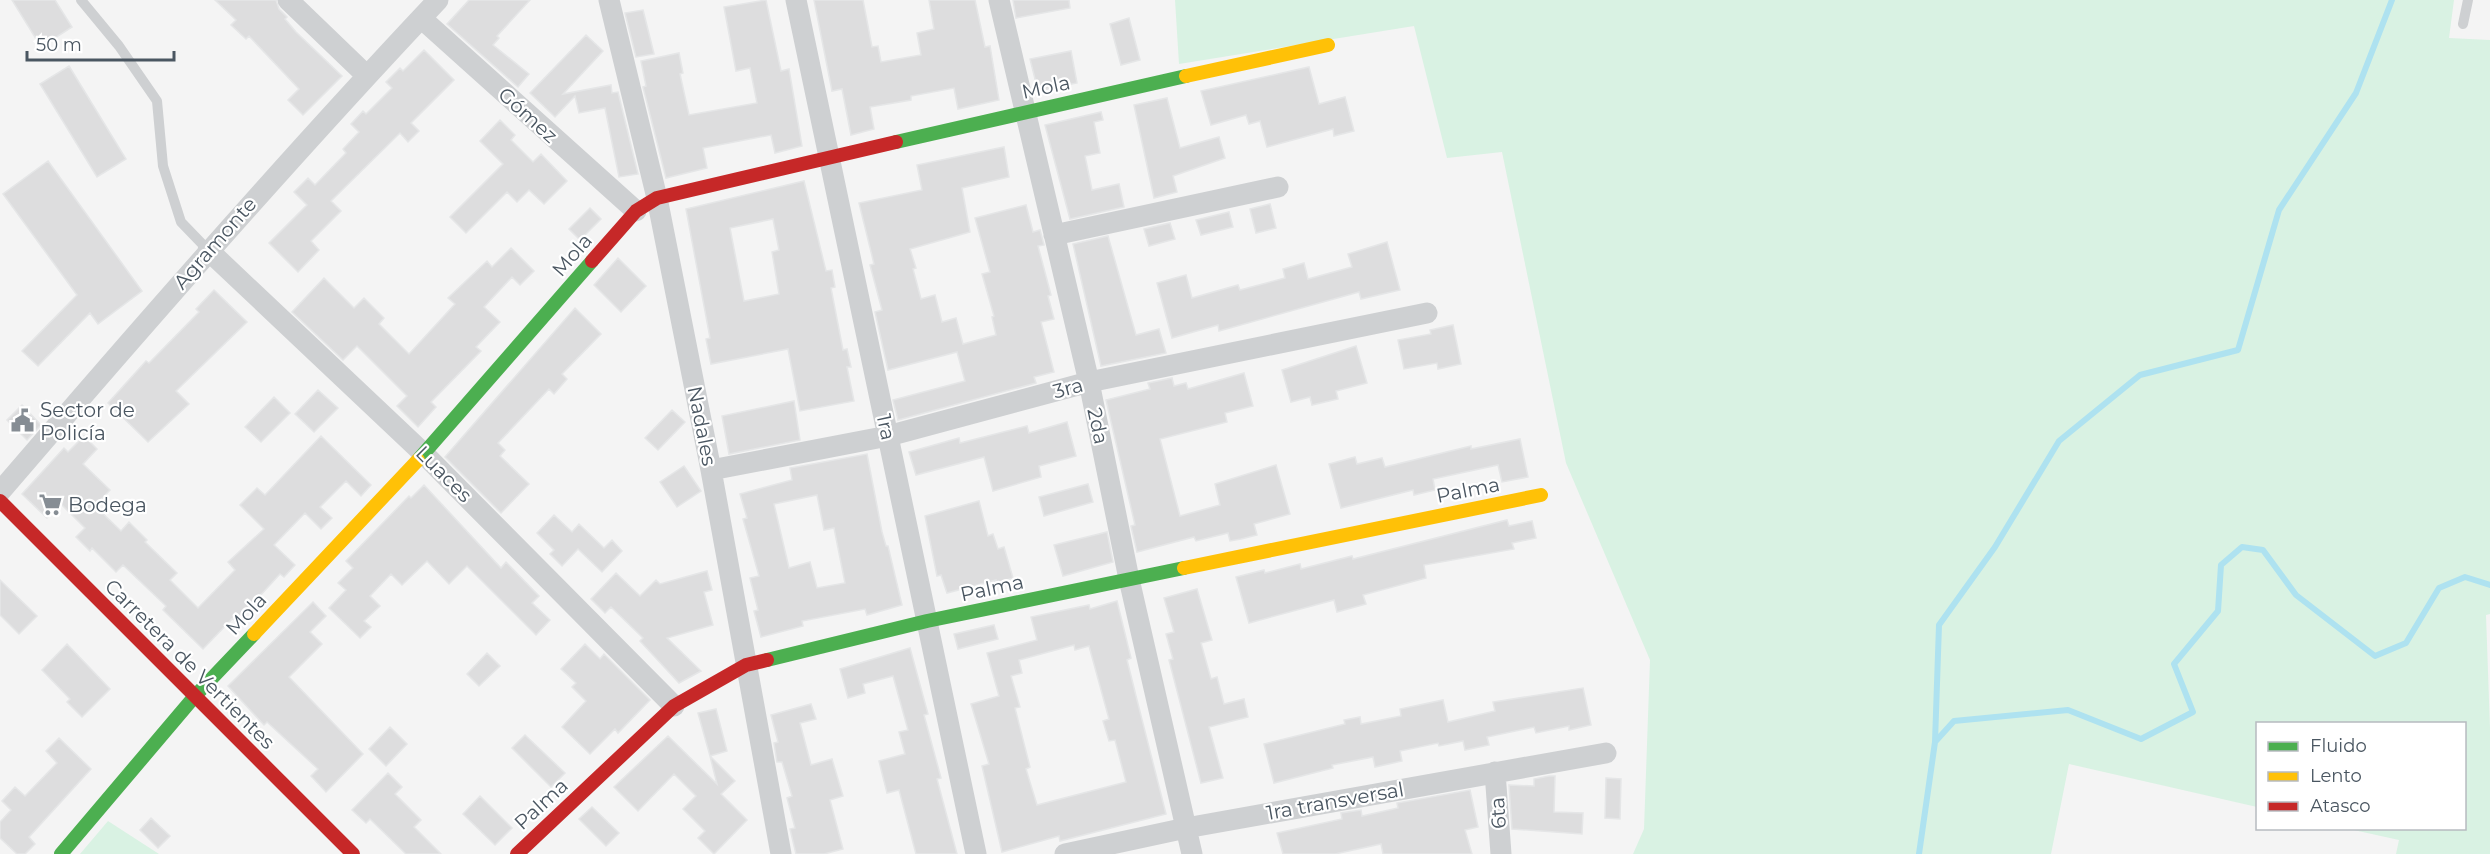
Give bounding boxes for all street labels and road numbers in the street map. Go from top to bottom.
street label: Mola [1020,70,1072,104]
street label: Gómez [493,82,563,148]
street label: Agramonte [169,192,261,294]
street label: Mola [547,229,597,281]
street label: 3ra [1050,372,1086,404]
street label: Nadales [683,384,722,468]
street label: 2da [1082,406,1114,446]
street label: 1ra [872,412,900,442]
street label: Luaces [411,441,477,507]
street label: Palma [1434,472,1502,508]
street label: Palma [958,570,1026,606]
street label: Carretera de Vertientes [100,574,280,754]
street label: Mola [221,588,271,640]
street label: Palma [509,773,573,835]
street label: 1ra transversal [1264,777,1406,825]
street label: 6ta [1485,796,1511,830]

